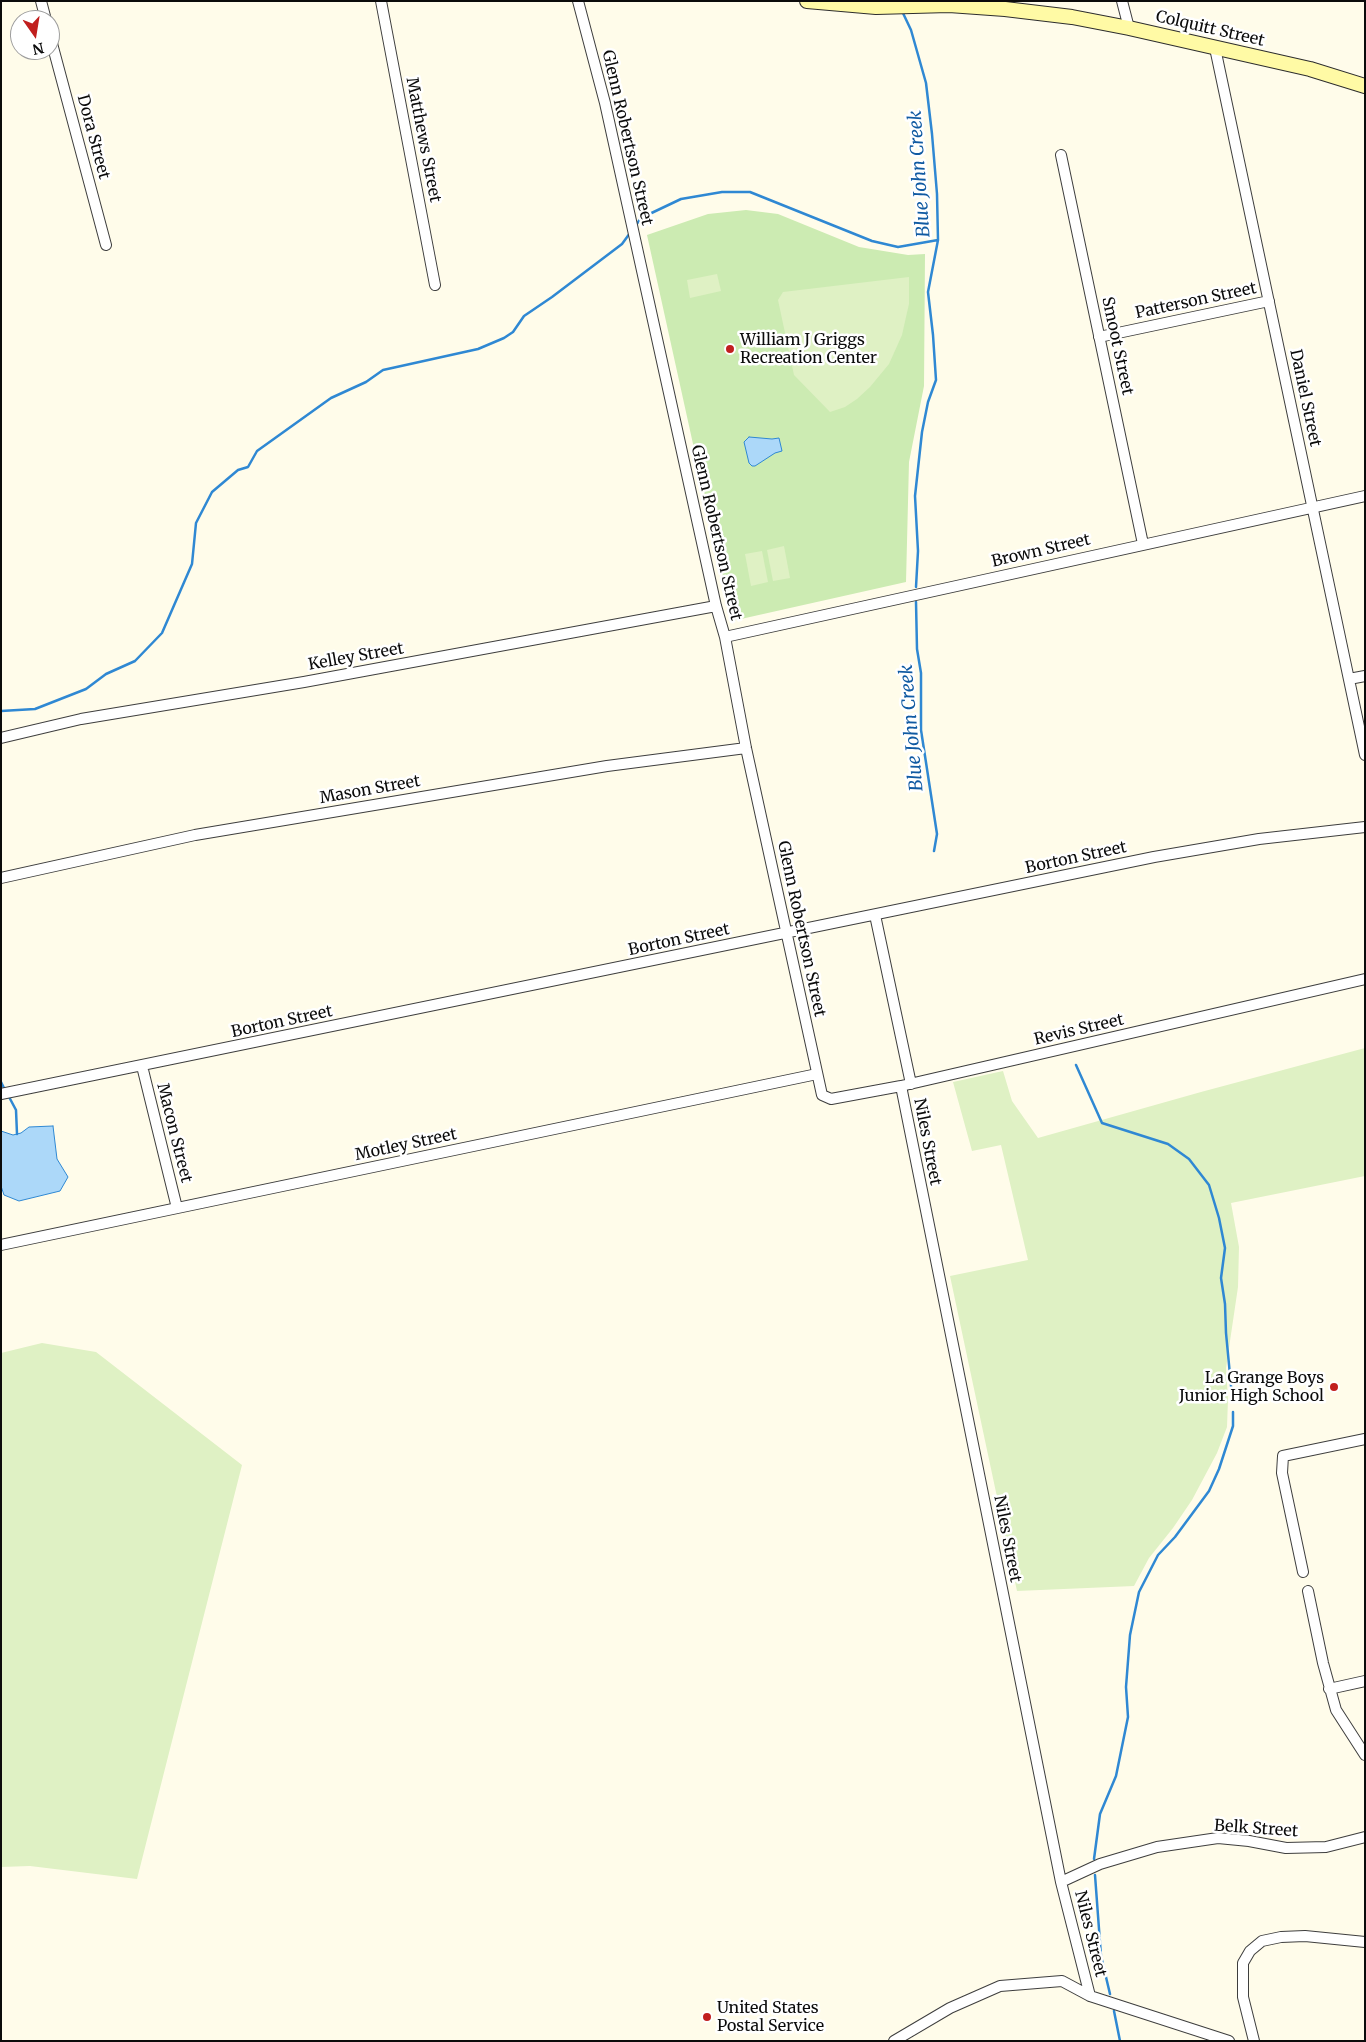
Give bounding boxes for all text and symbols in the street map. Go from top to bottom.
street label: Colquitt Street [1154,7,1266,51]
north arrow [10,10,60,60]
text: N [31,39,46,59]
street label: Glenn Robertson Street [597,48,657,228]
street label: Matthews Street [401,76,445,204]
street label: Dora Street [72,93,114,181]
water label: Blue John Creek [905,110,935,238]
street label: Patterson Street [1134,279,1258,323]
street label: Smoot Street [1097,295,1137,397]
place label: William J Griggs Recreation Center [740,330,877,368]
marker: William J Griggs Recreation Center [724,343,736,355]
street label: Daniel Street [1285,347,1325,449]
street label: Glenn Robertson Street [686,443,746,623]
street label: Brown Street [990,530,1092,572]
street label: Kelley Street [307,639,405,675]
water label: Blue John Creek [896,664,928,792]
street label: Mason Street [318,772,422,808]
street label: Borton Street [1024,838,1128,878]
street label: Glenn Robertson Street [773,839,829,1019]
street label: Borton Street [627,920,731,960]
street label: Borton Street [230,1002,334,1042]
street label: Revis Street [1032,1010,1126,1050]
street label: Macon Street [152,1081,196,1185]
street label: Niles Street [909,1097,945,1187]
street label: Motley Street [353,1125,459,1165]
place label: La Grange Boys Junior High School [1179,1368,1324,1406]
marker: La Grange Boys Junior High School [1328,1381,1340,1393]
street label: Niles Street [989,1494,1025,1584]
street label: Belk Street [1213,1816,1299,1842]
street label: Niles Street [1070,1889,1110,1979]
place label: United States Postal Service [717,1998,824,2036]
marker: United States Postal Service [701,2011,713,2023]

